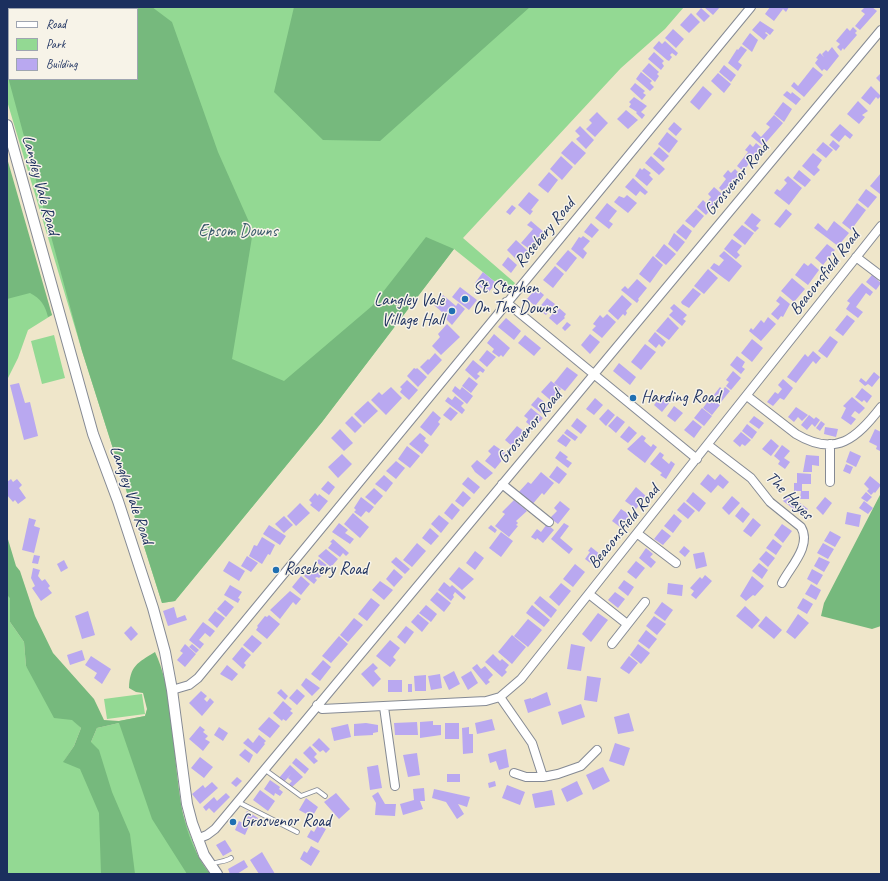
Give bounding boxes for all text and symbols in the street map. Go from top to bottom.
legend [8,8,138,80]
text: Road [46,16,66,32]
text: Park [46,36,65,52]
text: Building [46,56,78,72]
street label: Langley Vale Road [17,133,63,237]
street label: Grosvenor Road [700,138,774,220]
street label: Rosebery Road [510,194,580,272]
park label: Epsom Downs [199,222,277,242]
street label: Beaconsfield Road [785,226,865,320]
place label: St Stephen On The Downs [473,279,557,319]
place label: Langley Vale Village Hall [374,291,444,331]
marker: St Stephen On The Downs [460,294,470,304]
marker: Langley Vale Village Hall [447,306,457,316]
street label: Grosvenor Road [493,386,567,468]
place label: Harding Road [641,388,720,408]
marker: Harding Road [628,393,638,403]
street label: Langley Vale Road [105,443,157,547]
street label: The Hayes [761,468,817,524]
street label: Beaconsfield Road [584,481,664,573]
place label: Rosebery Road [284,560,368,580]
marker: Rosebery Road [271,565,281,575]
place label: Grosvenor Road [241,812,331,832]
marker: Grosvenor Road [228,817,238,827]

